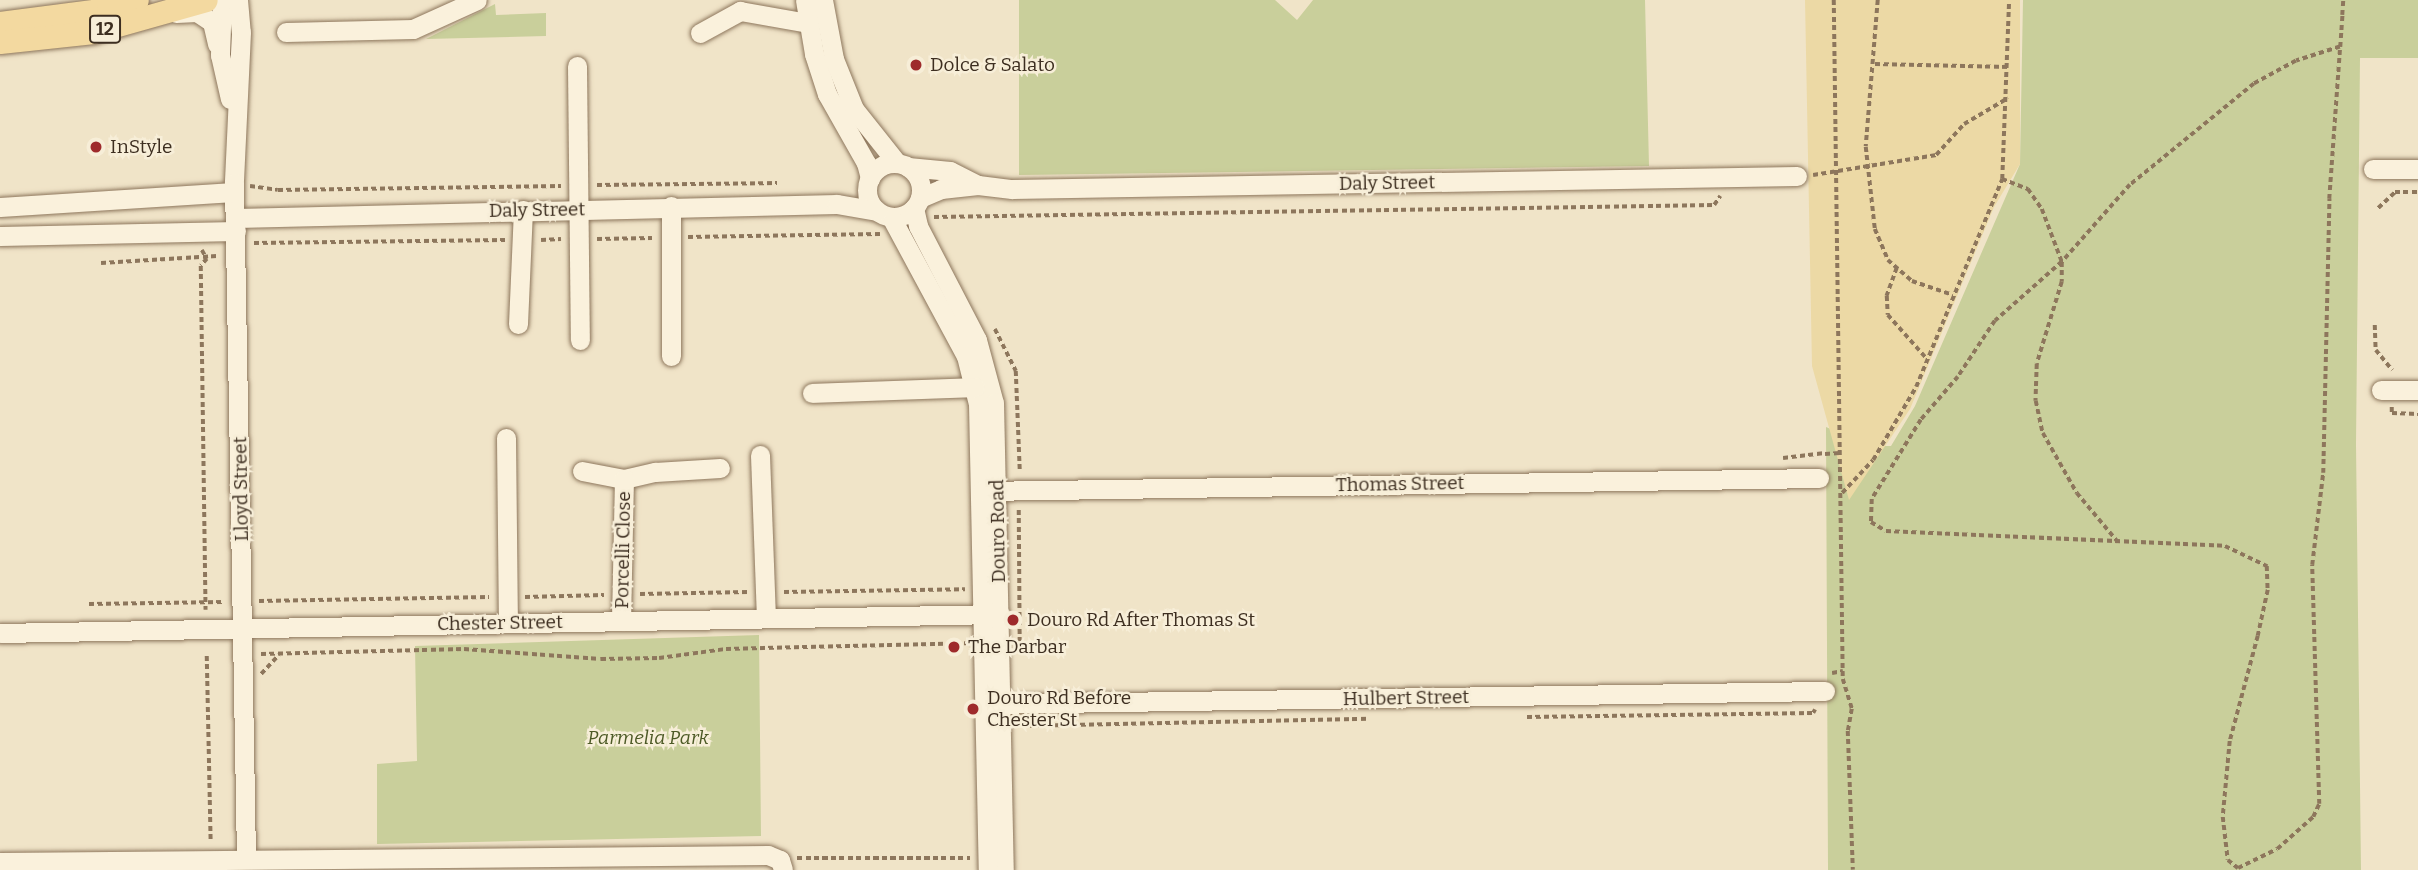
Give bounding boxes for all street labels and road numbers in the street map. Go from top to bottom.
road number: 12 [88,15,122,44]
street label: Daly Street [1339,171,1435,195]
street label: Daly Street [489,198,585,222]
street label: Lloyd Street [229,436,253,542]
street label: Thomas Street [1335,471,1465,497]
street label: Douro Road [986,479,1010,583]
street label: Porcelli Close [611,491,635,609]
street label: Chester Street [437,611,563,635]
street label: Hulbert Street [1343,685,1469,711]

